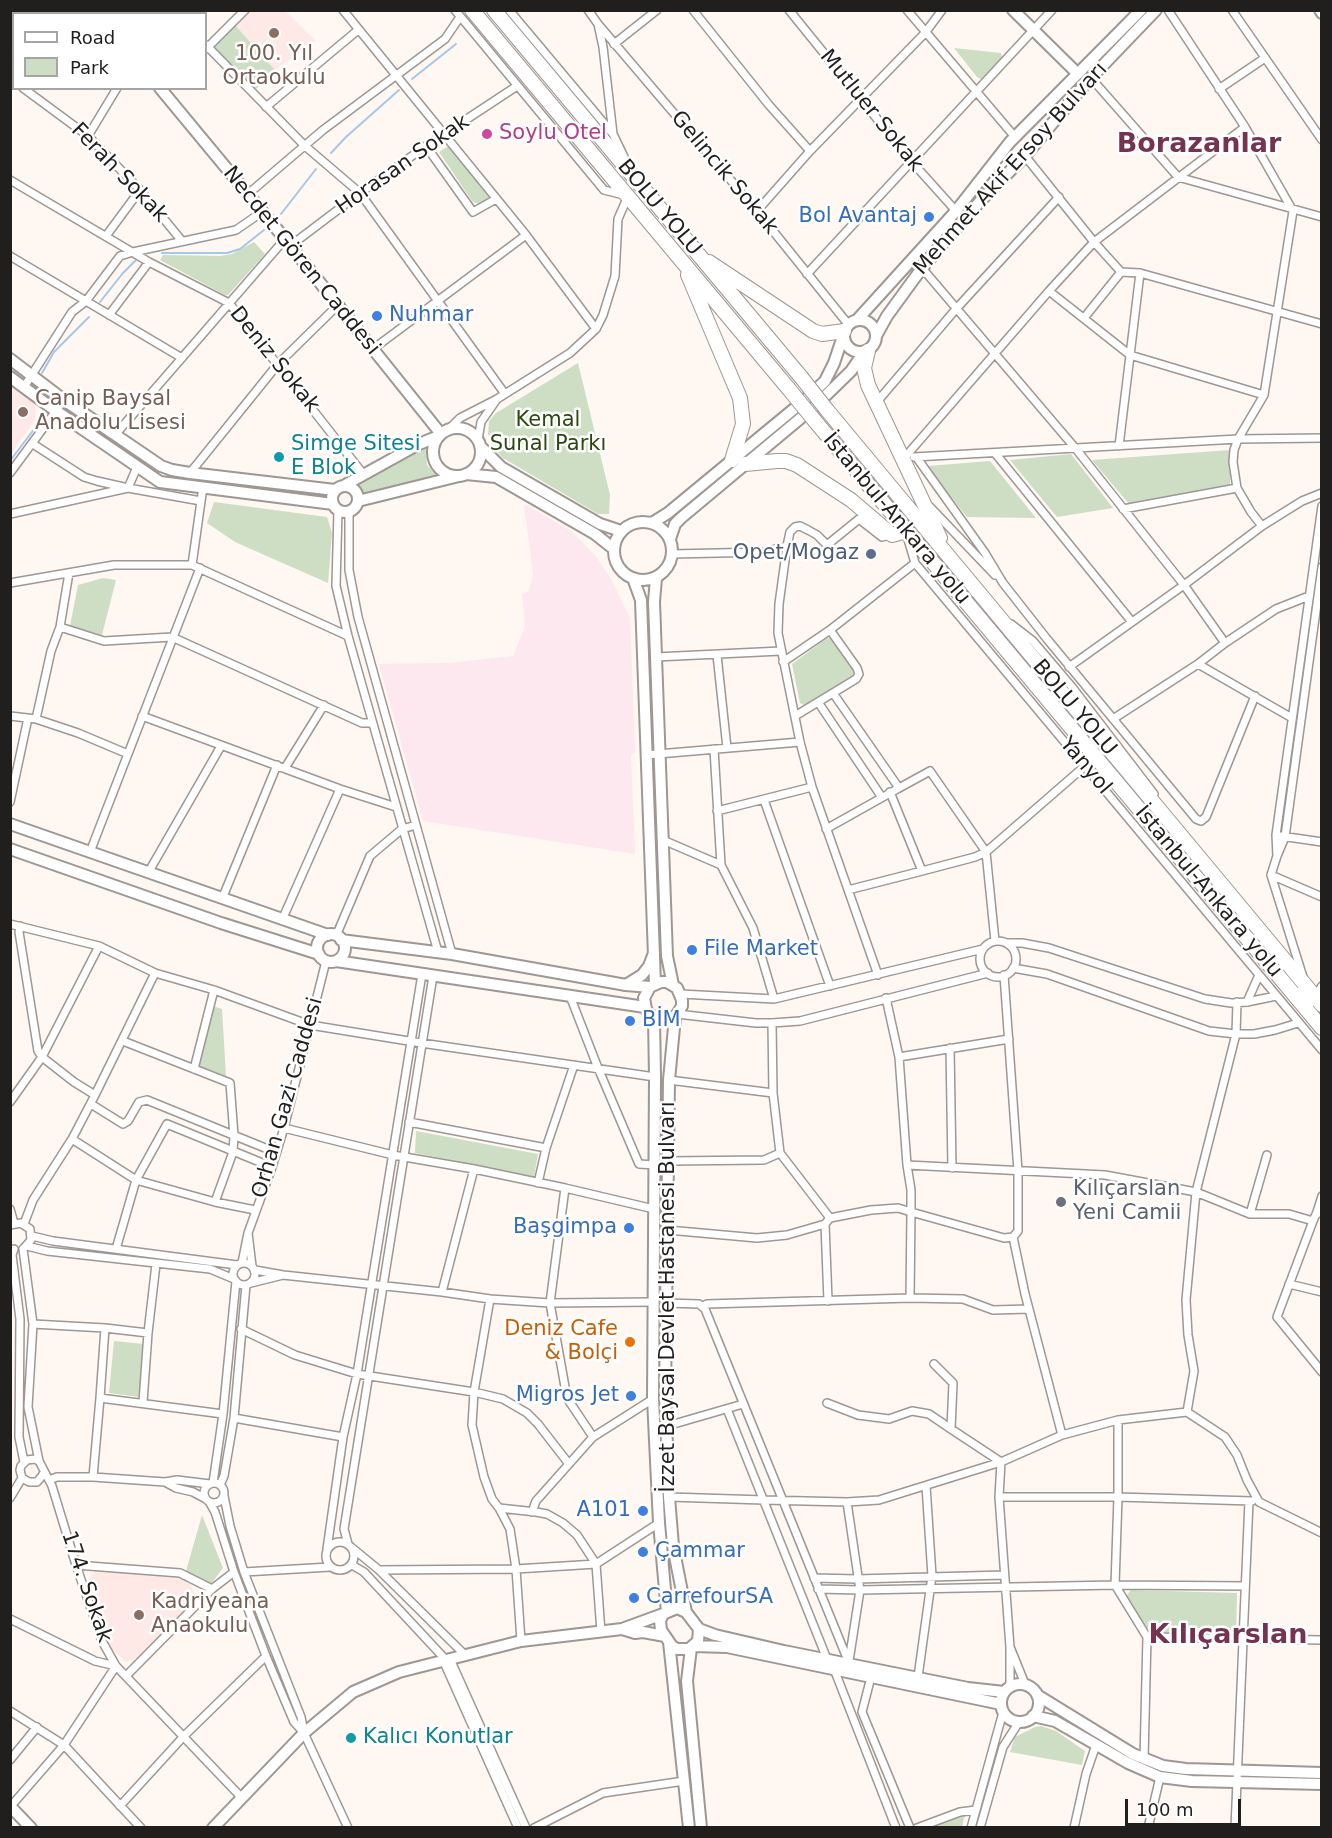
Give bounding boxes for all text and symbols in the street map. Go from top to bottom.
legend [12,12,207,90]
marker: 100. Yıl Ortaokulu [267,26,281,40]
text: Road [70,27,115,48]
place label: 100. Yıl Ortaokulu [222,42,326,92]
street label: Mutluer Sokak [814,45,928,177]
text: Park [70,57,109,78]
street label: Mehmet Akif Ersoy Bulvarı [909,58,1113,280]
street label: Gelincik Sokak [665,106,783,240]
street label: Horasan Sokak [331,110,475,220]
street label: Ferah Sokak [65,118,173,228]
place label: Soylu Otel [499,121,607,147]
marker: Soylu Otel [480,127,494,141]
district label: Borazanlar [1117,129,1281,161]
street label: BOLU YOLU [612,155,706,261]
street label: Necdet Gören Caddesi [217,162,385,360]
place label: Bol Avantaj [799,204,917,230]
marker: Bol Avantaj [922,210,936,224]
street label: Deniz Sokak [224,302,324,418]
place label: Nuhmar [389,303,473,329]
marker: Nuhmar [370,309,384,323]
place label: Canip Baysal Anadolu Lisesi [35,387,186,437]
marker: Canip Baysal Anadolu Lisesi [16,405,30,419]
park label: Kemal Sunal Parkı [490,408,606,458]
street label: İstanbul-Ankara yolu [817,428,975,610]
place label: Simge Sitesi E Blok [291,432,421,482]
marker: Simge Sitesi E Blok [272,450,286,464]
place label: Opet/Mogaz [733,541,859,567]
marker: Opet/Mogaz [864,547,878,561]
street label: BOLU YOLU [1027,655,1121,761]
street label: Yanyol [1054,732,1116,800]
street label: İstanbul-Ankara yolu [1129,801,1287,983]
place label: File Market [704,937,818,963]
marker: File Market [685,943,699,957]
street label: Orhan Gazi Caddesi [247,995,329,1201]
place label: BİM [642,1008,681,1034]
marker: BİM [623,1014,637,1028]
street label: İzzet Baysal Devlet Hastanesi Bulvarı [656,1102,682,1492]
place label: Kılıçarslan Yeni Camii [1073,1177,1181,1227]
marker: Kılıçarslan Yeni Camii [1054,1195,1068,1209]
place label: Başgimpa [513,1215,617,1241]
marker: Başgimpa [622,1221,636,1235]
place label: Deniz Cafe & Bolçi [504,1317,618,1367]
marker: Deniz Cafe & Bolçi [623,1335,637,1349]
place label: Migros Jet [516,1383,619,1409]
marker: Migros Jet [624,1389,638,1403]
place label: A101 [577,1498,631,1524]
marker: A101 [636,1504,650,1518]
street label: 174. Sokak [55,1528,117,1646]
place label: Çammar [655,1539,745,1565]
marker: Çammar [636,1545,650,1559]
place label: CarrefourSA [646,1585,773,1611]
place label: Kadriyeana Anaokulu [151,1590,269,1640]
marker: CarrefourSA [627,1591,641,1605]
marker: Kadriyeana Anaokulu [132,1608,146,1622]
district label: Kılıçarslan [1149,1620,1307,1652]
place label: Kalıcı Konutlar [363,1725,513,1751]
marker: Kalıcı Konutlar [344,1731,358,1745]
scale bar [1128,1787,1244,1825]
text: 100 m [1136,1799,1194,1820]

